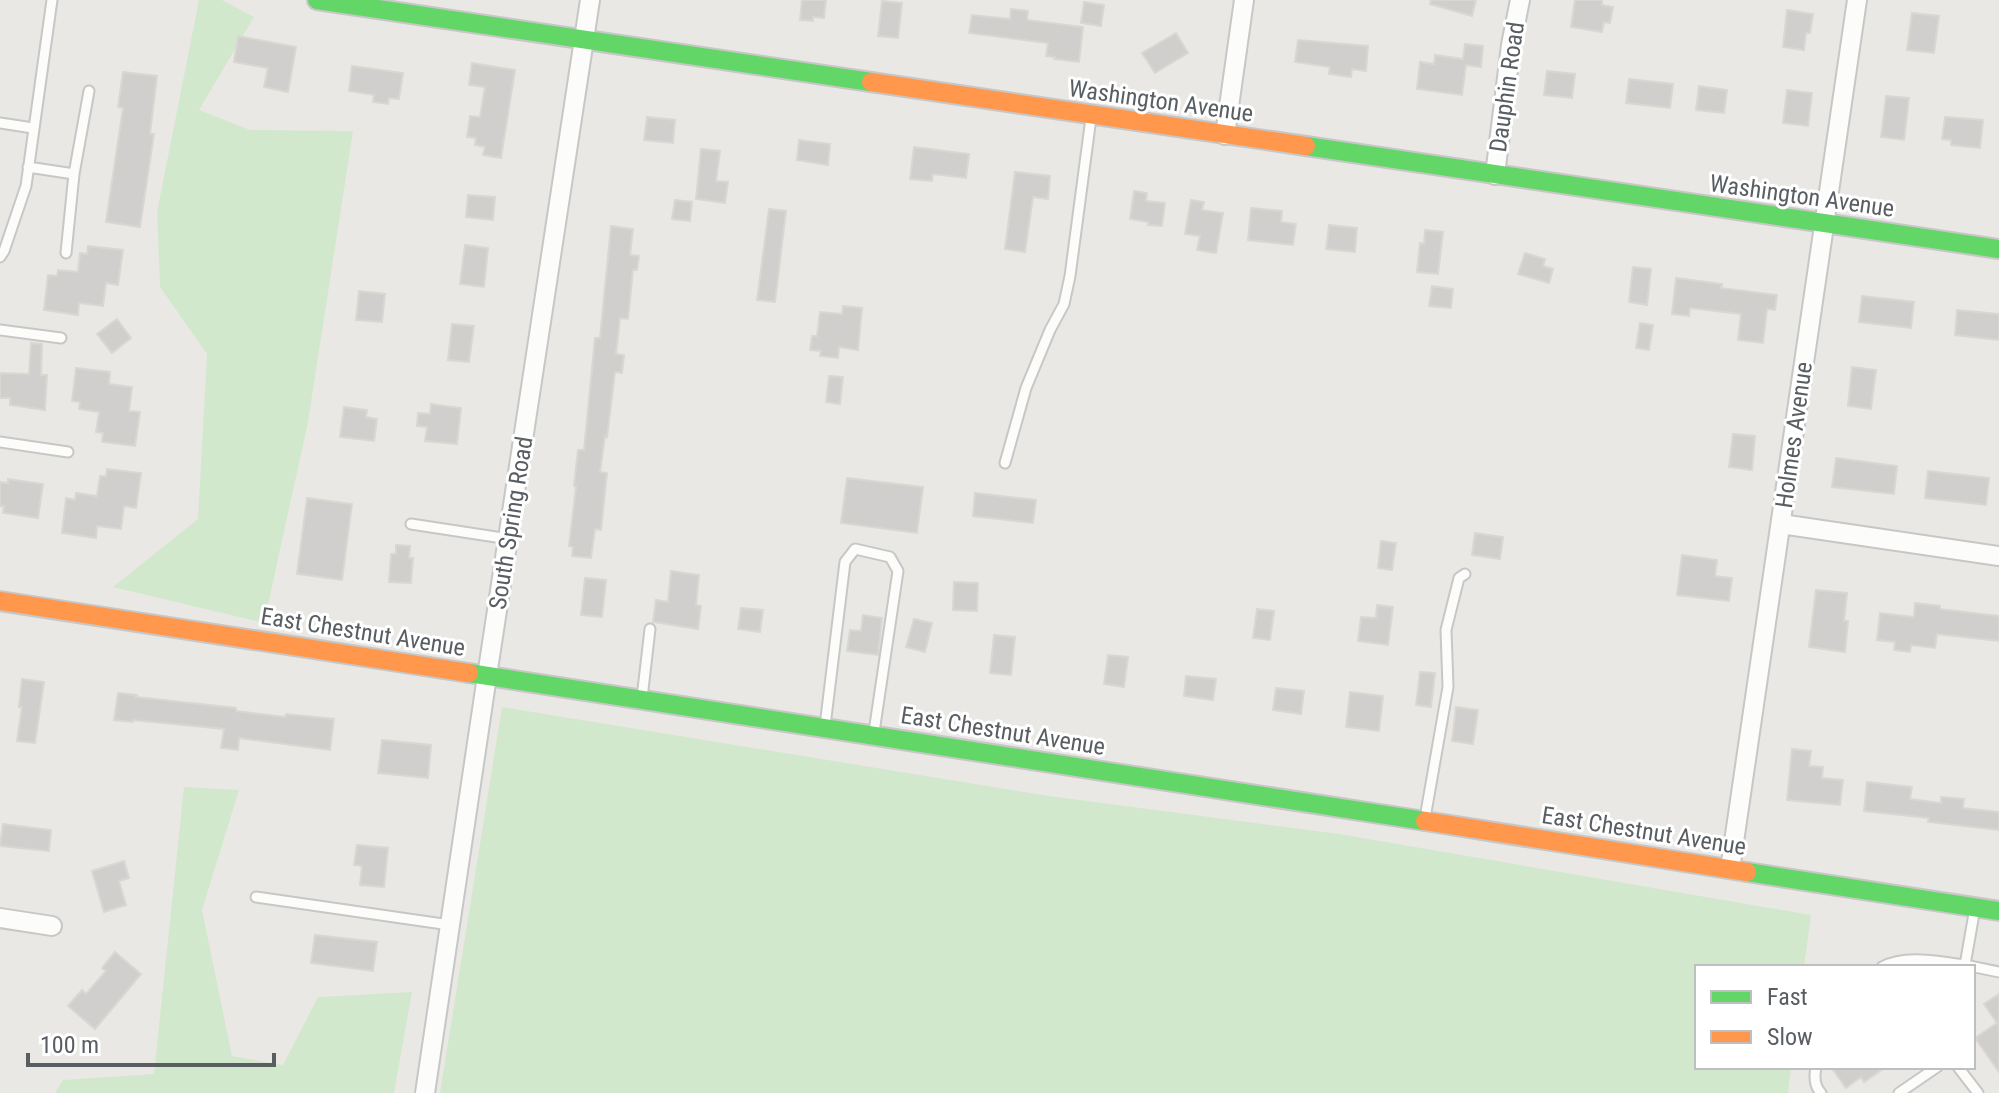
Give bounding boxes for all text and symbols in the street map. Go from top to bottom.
street label: Dauphin Road [1484,20,1530,154]
street label: Washington Avenue [1067,74,1255,128]
street label: Washington Avenue [1708,169,1896,223]
street label: Holmes Avenue [1770,360,1818,510]
street label: South Spring Road [484,435,538,611]
street label: East Chestnut Avenue [259,602,467,662]
street label: East Chestnut Avenue [899,701,1107,761]
street label: East Chestnut Avenue [1540,801,1748,861]
legend [1695,965,1975,1069]
text: Fast [1767,983,1808,1011]
scale bar [28,1017,274,1067]
text: Slow [1767,1023,1813,1051]
text: 100 m [40,1031,99,1059]

